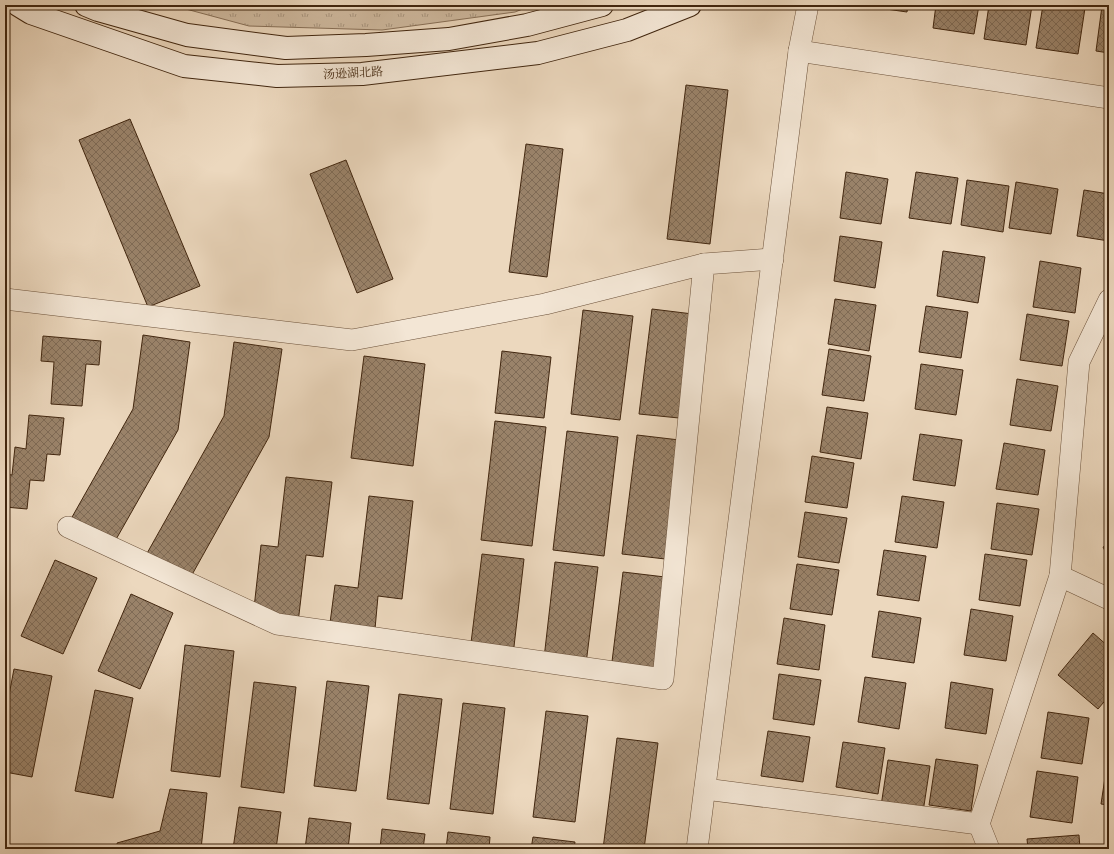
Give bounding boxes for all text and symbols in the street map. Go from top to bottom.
street label: 汤逊湖北路 [323,64,383,82]

